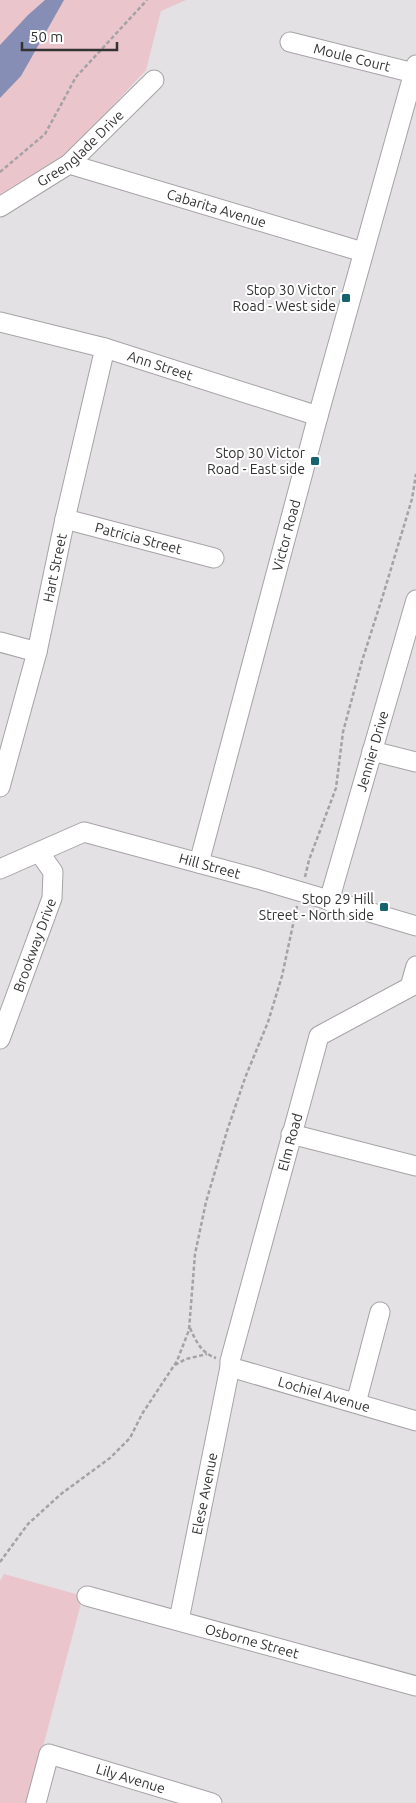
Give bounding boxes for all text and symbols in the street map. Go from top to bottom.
scale bar [22,20,118,52]
text: 50 m [30,28,63,45]
street label: Moule Court [312,40,393,75]
street label: Greenglade Drive [34,107,127,190]
street label: Cabarita Avenue [165,186,268,231]
place label: Stop 30 Victor Road - West side [233,282,337,314]
marker: Stop 30 Victor Road - West side [340,292,352,304]
street label: Ann Street [126,348,195,384]
place label: Stop 30 Victor Road - East side [207,445,306,477]
marker: Stop 30 Victor Road - East side [309,455,321,467]
street label: Victor Road [269,498,303,573]
street label: Patricia Street [93,519,184,557]
street label: Hart Street [40,531,70,604]
street label: Jennier Drive [353,709,392,793]
street label: Hill Street [177,850,243,882]
place label: Stop 29 Hill Street - North side [259,891,374,923]
street label: Brookway Drive [10,896,59,994]
marker: Stop 29 Hill Street - North side [378,901,390,913]
street label: Elm Road [274,1112,305,1173]
street label: Lochiel Avenue [276,1373,372,1415]
street label: Elese Avenue [188,1451,221,1536]
street label: Osborne Street [203,1621,301,1662]
street label: Lily Avenue [94,1761,167,1796]

